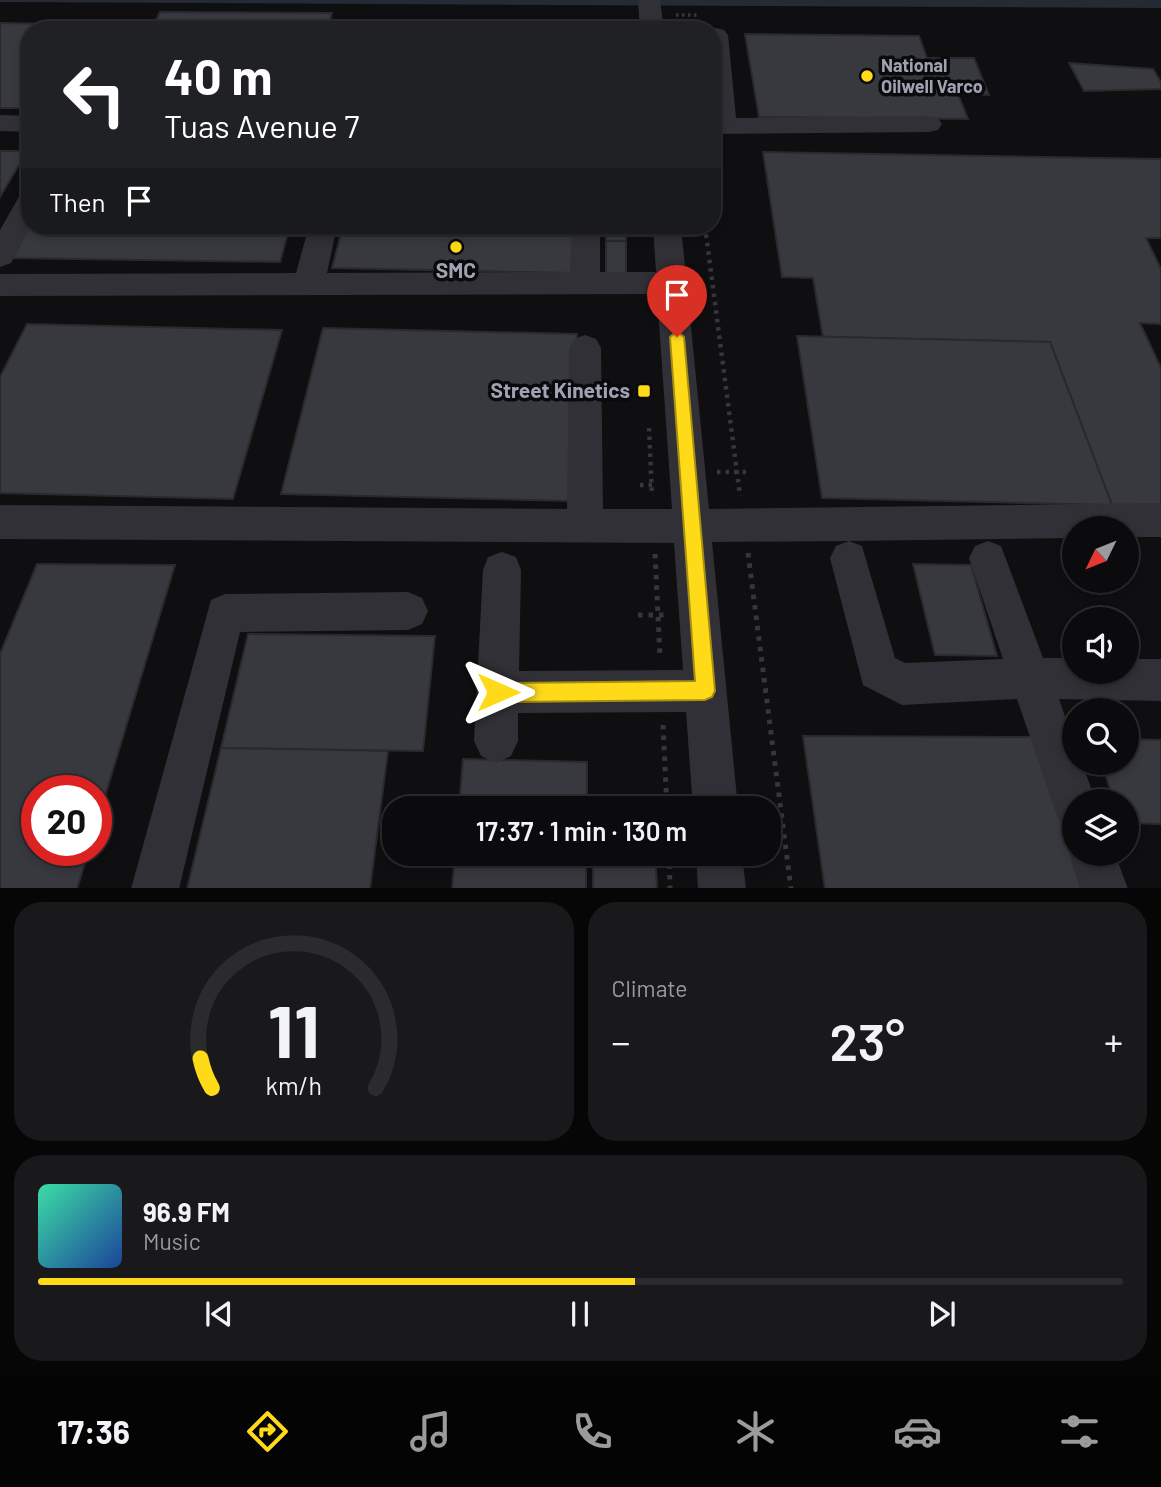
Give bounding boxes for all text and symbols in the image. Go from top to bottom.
text: 40 m [164,46,272,105]
icon: left [49,49,140,140]
place label: National Oilwell Varco [881,54,983,97]
marker: National Oilwell Varco [859,68,875,84]
text: Tuas Avenue 7 [164,106,359,144]
icon: arrive [120,182,158,220]
text: Then [49,186,106,217]
marker: SMC [448,239,464,255]
place label: SMC [436,257,476,282]
pin [647,265,707,337]
icon: arrive [658,276,696,314]
place label: Street Kinetics [491,377,630,402]
marker: Street Kinetics [636,383,652,399]
north arrow [1062,516,1139,593]
map controls [1062,516,1139,866]
button: sound [1062,607,1139,684]
position arrow [461,655,535,729]
button: search [1062,698,1139,775]
speed limit sign: 20 [21,775,112,866]
button: layers [1062,789,1139,866]
text: 17:37 · 1 min · 130 m [476,815,687,846]
text: Climate [612,974,688,1002]
text: 11 [268,985,320,1073]
text: 23° [830,1009,905,1071]
text: − [612,1018,631,1064]
text: + [1104,1018,1123,1064]
text: km/h [265,1069,322,1099]
text: 96.9 FM [143,1196,230,1227]
text: Music [143,1227,201,1255]
icon: previous [200,1295,238,1333]
icon: pause [561,1295,599,1333]
icon: next [923,1295,961,1333]
icon: directions [243,1407,292,1456]
icon: music [406,1407,455,1456]
icon: phone [568,1407,617,1456]
icon: climate [731,1407,780,1456]
icon: car [893,1407,942,1456]
icon: filters [1055,1407,1104,1456]
text: 17:36 [57,1412,130,1450]

